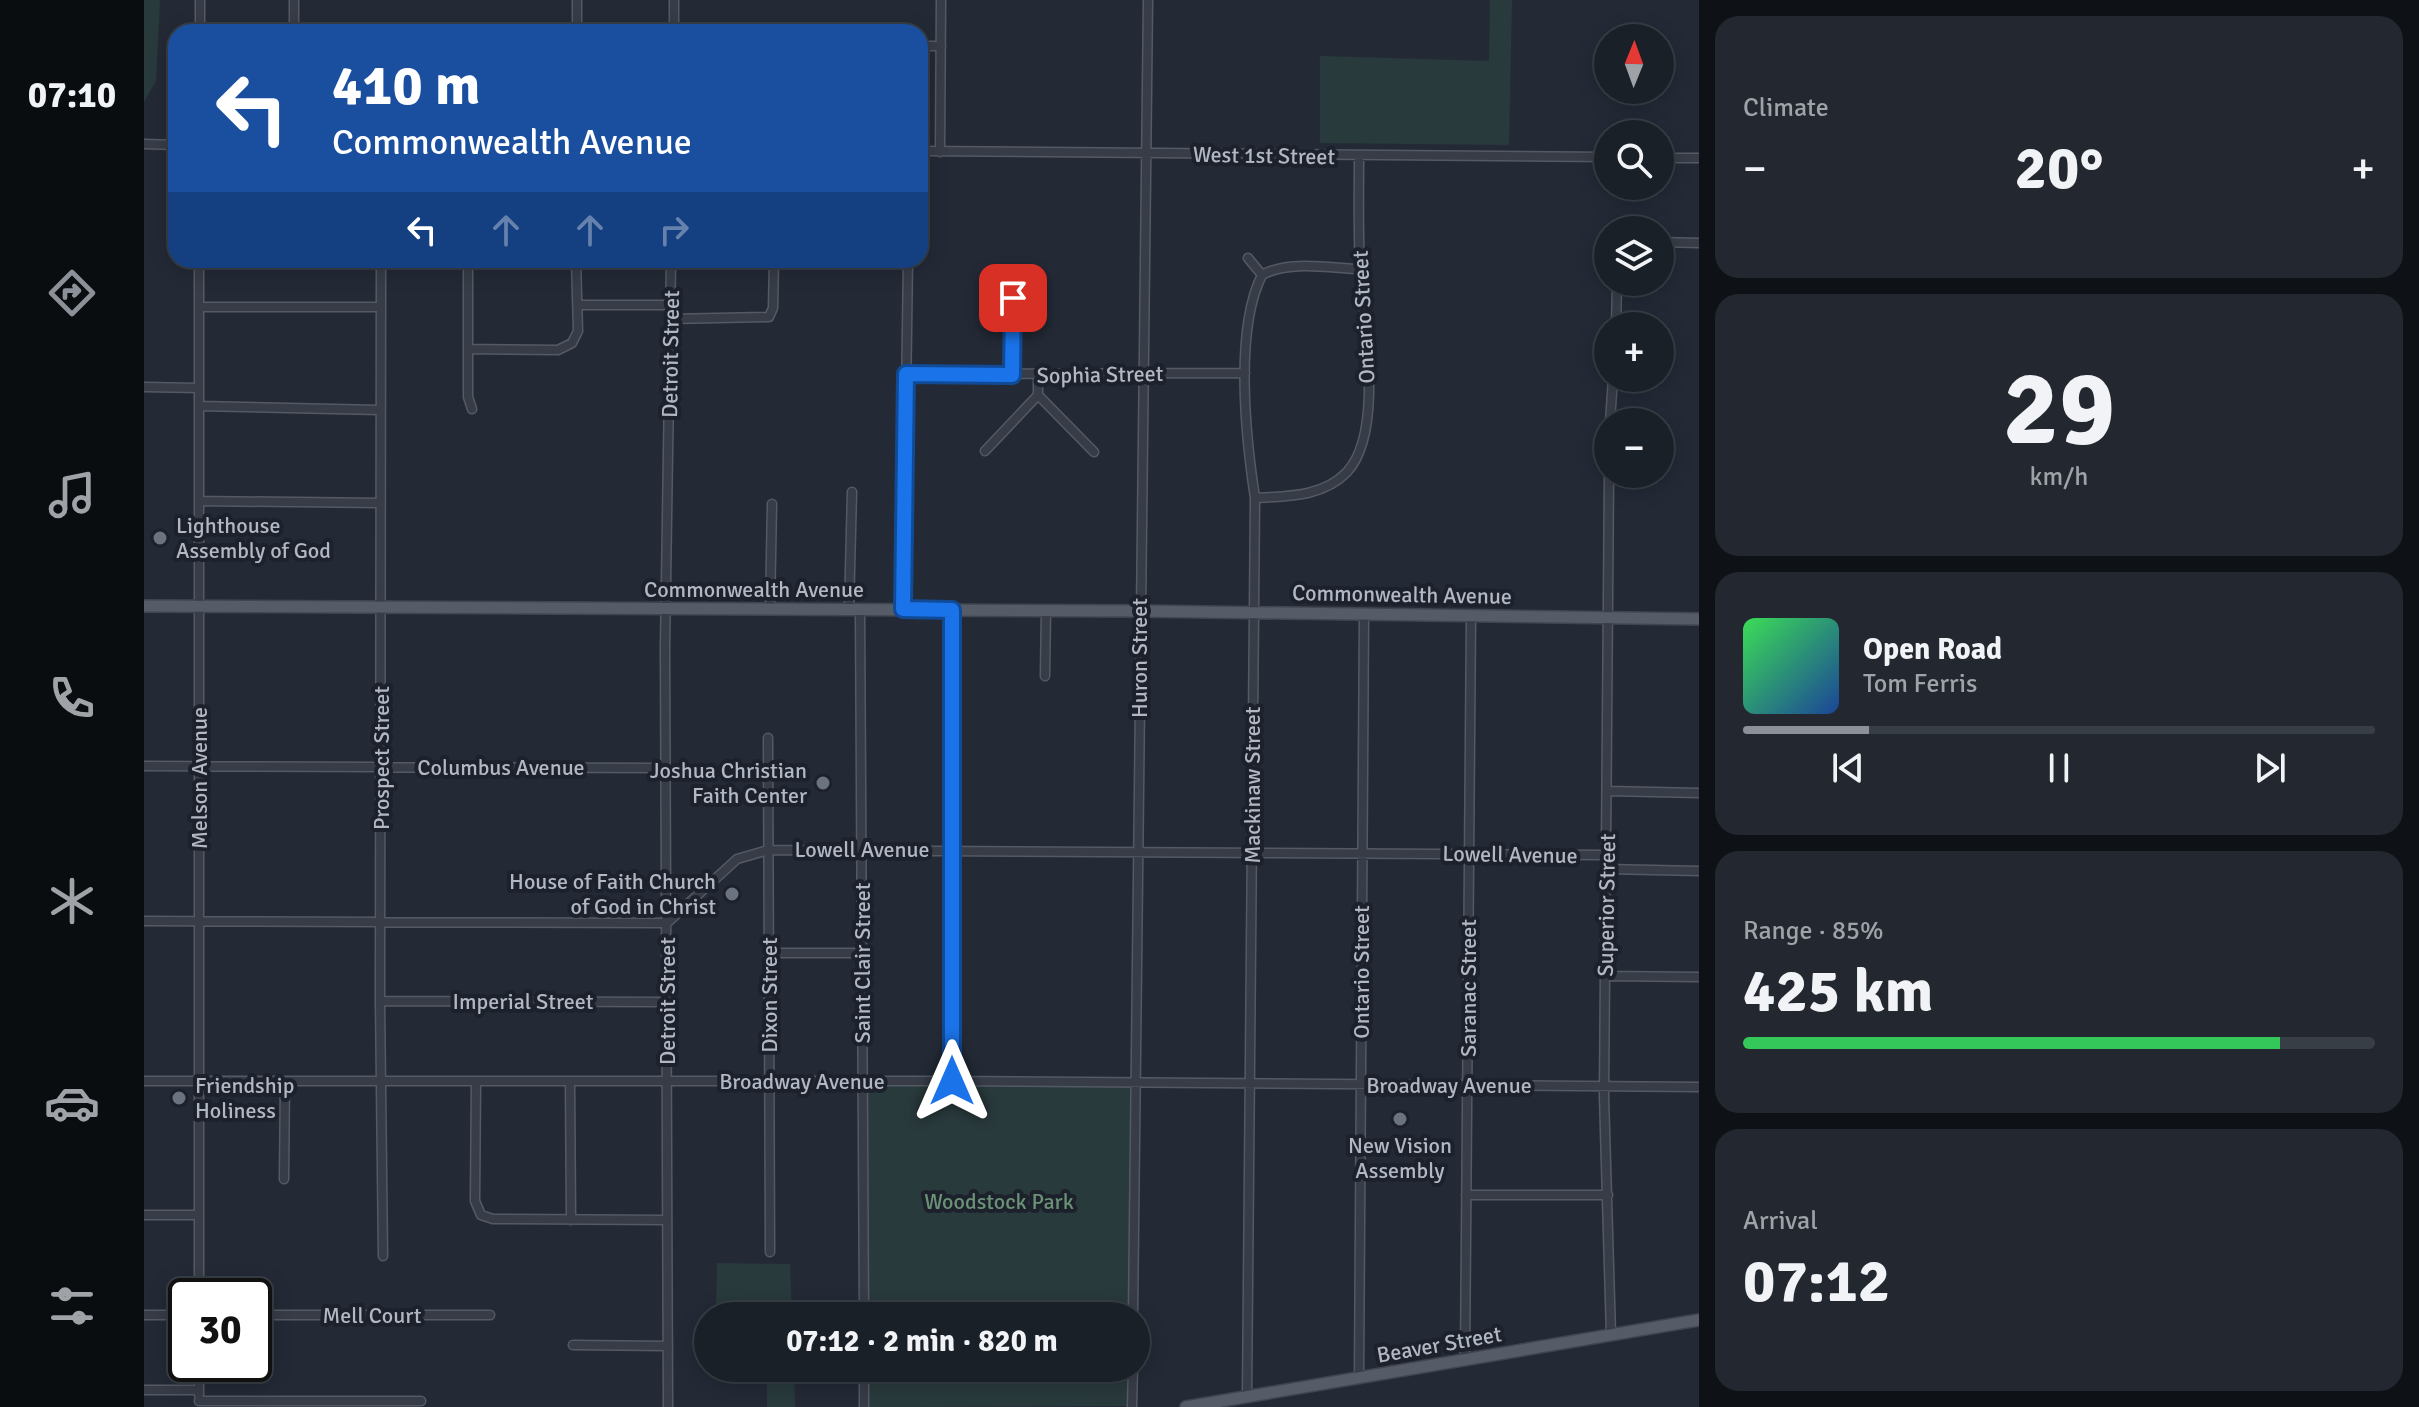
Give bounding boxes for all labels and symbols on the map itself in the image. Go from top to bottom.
north arrow [1594,24,1674,104]
street label: West 1st Street [1193,141,1336,170]
street label: Ontario Street [1347,249,1380,384]
pin [979,264,1047,332]
street label: Detroit Street [656,290,685,418]
street label: Sophia Street [1036,360,1164,389]
place label: Lighthouse Assembly of God [176,512,331,564]
marker: Lighthouse Assembly of God [151,529,169,547]
street label: Commonwealth Avenue [644,576,864,603]
street label: Commonwealth Avenue [1292,579,1512,610]
street label: Huron Street [1126,598,1153,718]
street label: Prospect Street [368,686,395,830]
street label: Mackinaw Street [1239,706,1266,864]
street label: Melson Avenue [186,707,213,849]
street label: Columbus Avenue [417,754,585,781]
place label: Joshua Christian Faith Center [650,757,807,809]
marker: Joshua Christian Faith Center [814,774,832,792]
street label: Superior Street [1592,833,1621,977]
street label: Lowell Avenue [794,836,930,863]
street label: Lowell Avenue [1442,840,1578,869]
place label: House of Faith Church of God in Christ [509,868,716,920]
street label: Saint Clair Street [849,882,876,1044]
marker: House of Faith Church of God in Christ [723,885,741,903]
street label: Ontario Street [1348,905,1375,1039]
street label: Saranac Street [1455,919,1482,1057]
street label: Detroit Street [654,937,681,1065]
street label: Dixon Street [756,937,783,1053]
street label: Imperial Street [453,988,594,1015]
position arrow [910,1039,994,1123]
street label: Broadway Avenue [719,1068,885,1095]
place label: Friendship Holiness [195,1072,294,1124]
street label: Broadway Avenue [1366,1072,1532,1099]
marker: Friendship Holiness [170,1089,188,1107]
marker: New Vision Assembly [1391,1110,1409,1128]
place label: New Vision Assembly [1348,1132,1452,1184]
park label: Woodstock Park [924,1188,1074,1215]
speed limit sign: 30 [168,1278,272,1382]
street label: Mell Court [322,1302,422,1329]
street label: Beaver Street [1375,1320,1504,1369]

